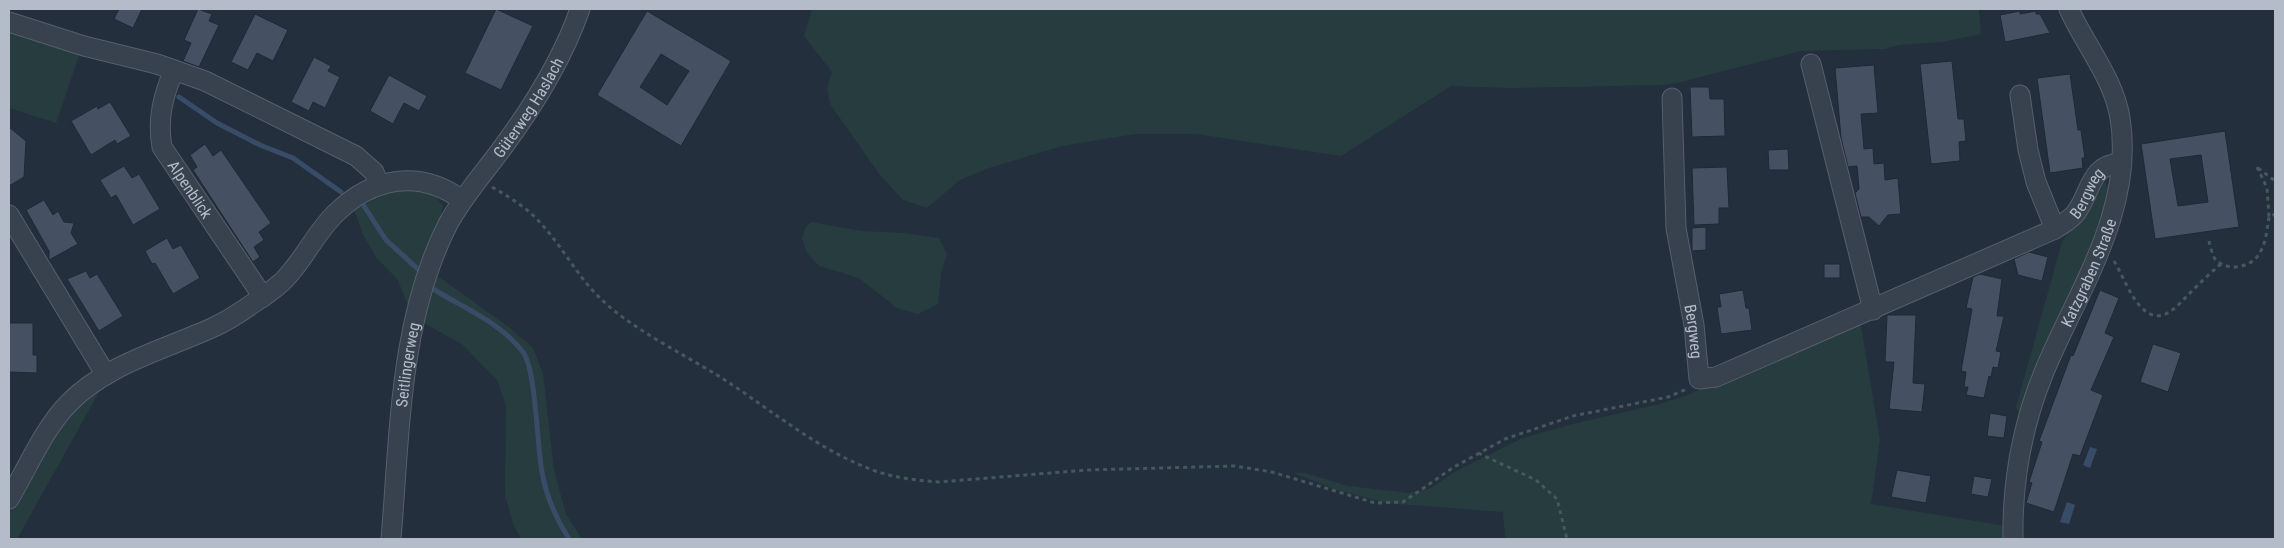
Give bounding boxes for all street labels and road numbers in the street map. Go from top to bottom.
street label: Güterweg Haslach [489,54,567,161]
street label: Alpenblick [164,157,217,222]
street label: Bergweg [2065,163,2108,222]
street label: Katzgraben Straße [2056,216,2120,330]
street label: Bergweg [1681,303,1707,359]
street label: Seitlingerweg [392,321,423,408]

